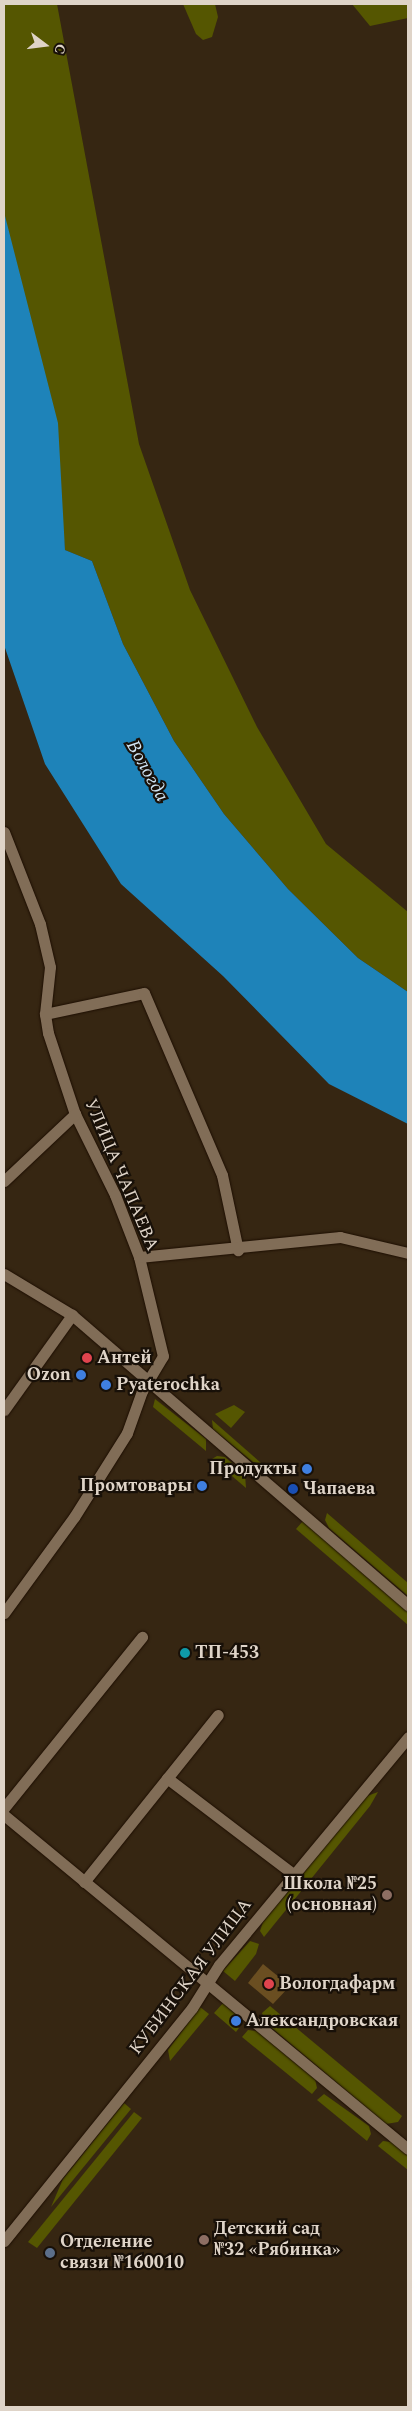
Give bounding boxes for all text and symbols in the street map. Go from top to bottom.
north arrow [20,20,70,70]
text: С [49,41,71,57]
water label: Вологда [121,736,173,806]
street label: УЛИЦА ЧАПАЕВА [79,1096,163,1254]
place label: Антей [97,1347,152,1369]
marker: Антей [81,1352,93,1364]
place label: Ozon [27,1364,71,1386]
marker: Ozon [75,1369,87,1381]
place label: Pyaterochka [116,1374,220,1396]
marker: Pyaterochka [100,1379,112,1391]
place label: Продукты [209,1458,297,1480]
marker: Продукты [301,1463,313,1475]
place label: Промтовары [80,1475,192,1497]
place label: Чапаева [303,1478,375,1500]
marker: Промтовары [196,1480,208,1492]
marker: Чапаева [287,1483,299,1495]
place label: ТП-453 [195,1642,259,1664]
marker: ТП-453 [179,1647,191,1659]
place label: Школа №25 (основная) [283,1874,377,1916]
marker: Школа №25 (основная) [381,1889,393,1901]
street label: КУБИНСКАЯ УЛИЦА [125,1895,257,2059]
place label: Вологдафарм [279,1973,395,1995]
marker: Вологдафарм [263,1978,275,1990]
place label: Александровская [246,2010,398,2032]
marker: Александровская [230,2015,242,2027]
place label: Детский сад №32 «Рябинка» [214,2219,340,2262]
place label: Отделение связи №160010 [60,2232,184,2274]
marker: Детский сад №32 «Рябинка» [198,2234,210,2246]
marker: Отделение связи №160010 [44,2247,56,2259]

